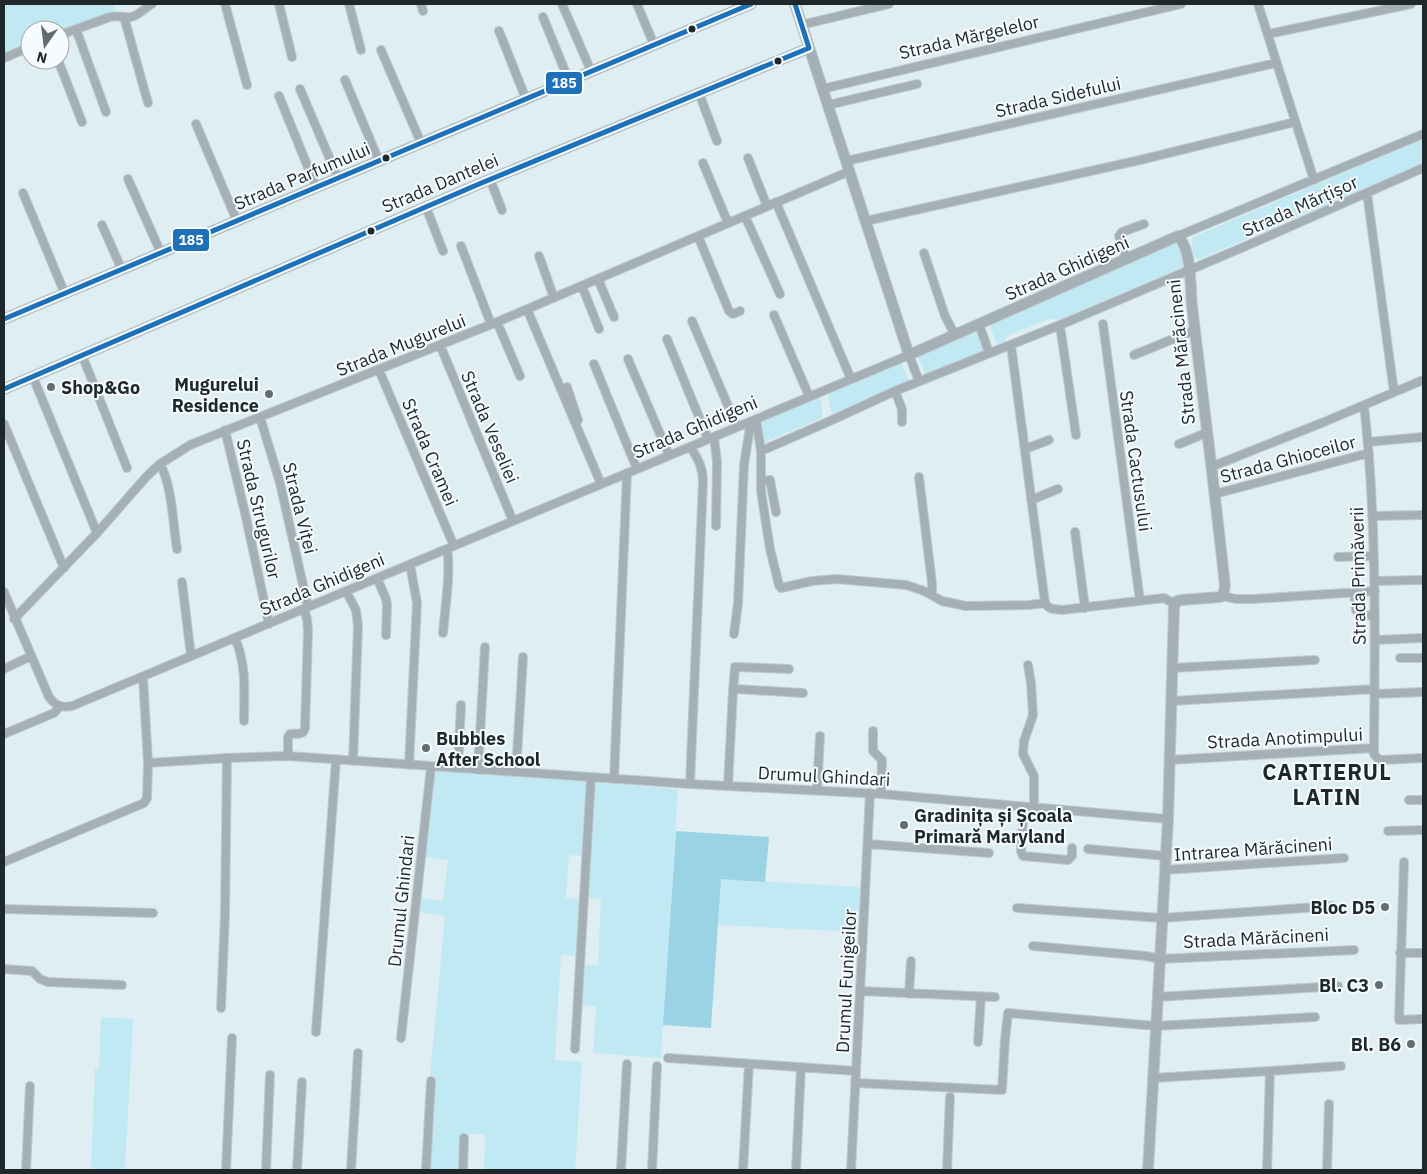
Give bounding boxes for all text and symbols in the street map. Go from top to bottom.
street label: Strada Mărgelelor [897,10,1042,64]
north arrow [20,20,70,70]
unlabelled marker [687,24,697,34]
text: N [35,48,49,68]
unlabelled marker [773,56,783,66]
line badge: 185 [545,71,583,95]
street label: Strada Sidefului [993,71,1123,123]
text: 185 [551,74,577,92]
street label: Strada Parfumului [230,137,374,215]
street label: Strada Dantelei [378,148,502,218]
unlabelled marker [381,153,391,163]
street label: Strada Mărțișor [1238,170,1362,242]
unlabelled marker [366,226,376,236]
line badge: 185 [172,228,210,252]
street label: Strada Ghidigeni [1001,230,1133,306]
text: 185 [178,231,204,249]
street label: Strada Mărăcineni [1162,278,1200,426]
street label: Strada Mugurelui [333,309,469,381]
street label: Strada Veseliei [456,367,524,487]
place label: Mugurelui Residence [172,373,259,417]
place label: Shop&Go [61,376,140,399]
marker: Shop&Go [45,381,57,393]
marker: Mugurelui Residence [263,388,275,400]
street label: Strada Cactusului [1115,389,1157,533]
street label: Strada Ghidigeni [629,390,761,464]
street label: Strada Cramei [397,395,463,509]
street label: Strada Ghioceilor [1218,430,1359,488]
street label: Strada Strugurilor [232,437,286,582]
street label: Strada Viței [278,460,322,556]
street label: Strada Primăverii [1345,507,1371,645]
street label: Strada Ghidigeni [256,547,388,621]
street label: Strada Anotimpului [1207,722,1363,754]
place label: Bubbles After School [436,727,541,771]
marker: Bubbles After School [420,742,432,754]
district label: CARTIERUL LATIN [1262,757,1392,811]
street label: Drumul Ghindari [757,761,891,791]
place label: Gradinița și Școala Primară Maryland [914,804,1073,848]
marker: Gradinița și Școala Primară Maryland [898,819,910,831]
street label: Intrarea Mărăcineni [1173,832,1333,866]
street label: Drumul Ghindari [383,834,419,968]
place label: Bloc D5 [1310,896,1375,919]
marker: Bloc D5 [1379,901,1391,913]
street label: Drumul Funigeilor [831,908,861,1053]
street label: Strada Mărăcineni [1183,923,1329,953]
place label: Bl. C3 [1319,974,1369,997]
marker: Bl. C3 [1373,979,1385,991]
place label: Bl. B6 [1351,1033,1401,1056]
marker: Bl. B6 [1405,1038,1417,1050]

